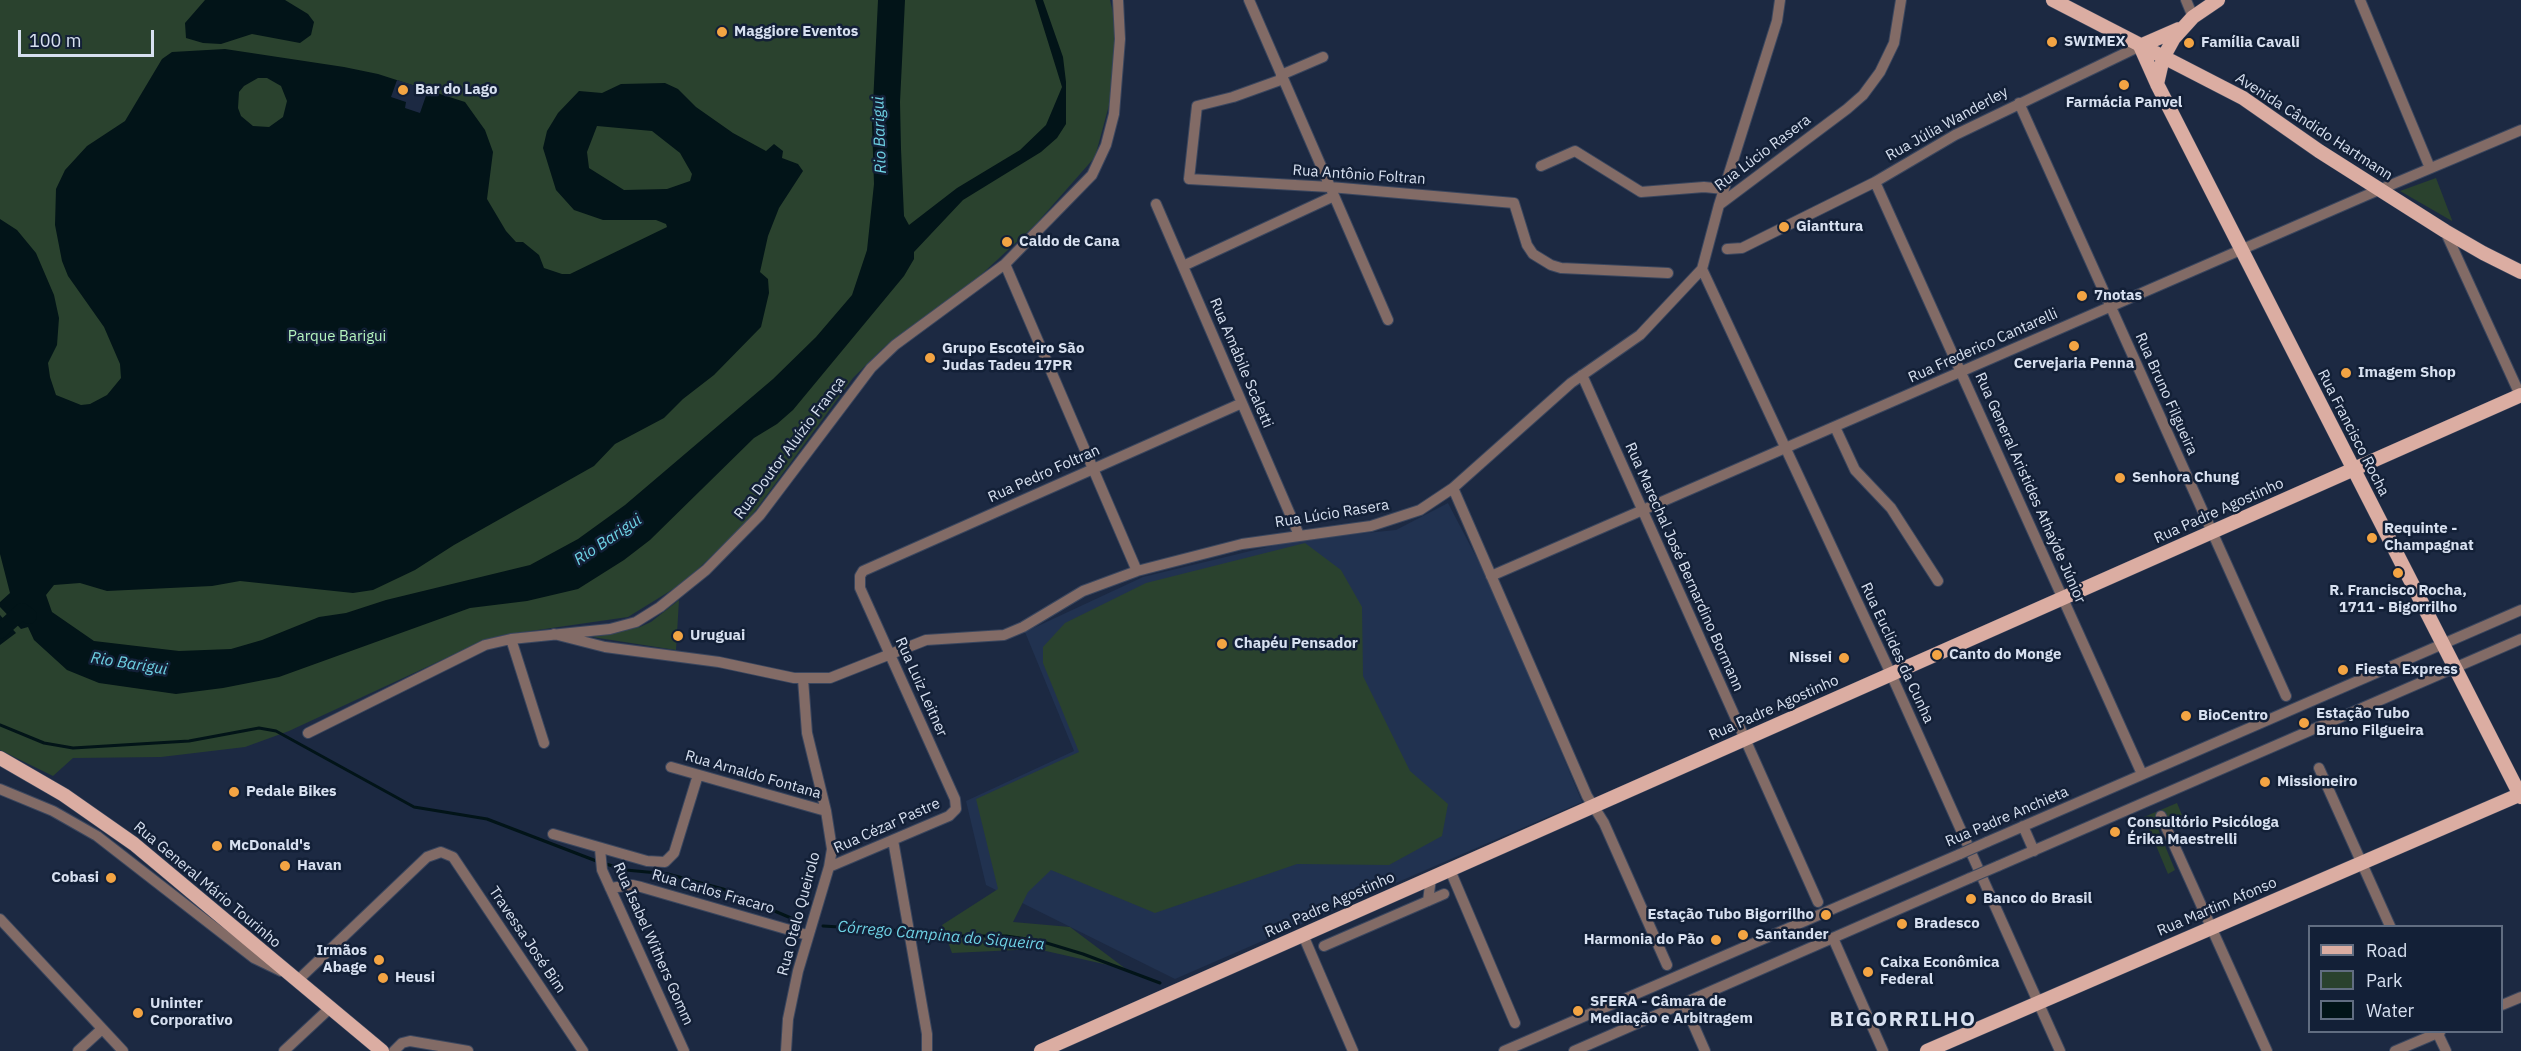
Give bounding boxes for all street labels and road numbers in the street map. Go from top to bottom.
street label: Avenida Cândido Hartmann [2232,69,2396,185]
street label: Rua Júlia Wanderley [1883,83,2011,165]
street label: Rua Lúcio Rasera [1712,111,1814,195]
street label: Rua Antônio Foltran [1292,161,1426,189]
street label: Rua Amábile Scaletti [1205,295,1277,431]
street label: Rua Frederico Cantarelli [1906,305,2060,387]
street label: Rua Bruno Filgueira [2131,330,2201,458]
street label: Rua Francisco Rocha [2313,367,2393,499]
street label: Rua General Aristides Athaýde Júnior [1971,370,2089,606]
street label: Rua Doutor Aluízio França [731,373,849,523]
street label: Rua Marechal José Bernardino Bormann [1621,440,1747,694]
street label: Rua Pedro Foltran [985,441,1103,507]
street label: Rua Padre Agostinho [2151,474,2287,548]
street label: Rua Lúcio Rasera [1274,496,1390,532]
street label: Rua Euclides da Cunha [1856,580,1938,726]
street label: Rua Luiz Leitner [891,635,951,739]
street label: Rua Padre Agostinho [1706,671,1842,745]
street label: Rua Arnaldo Fontana [683,747,823,803]
street label: Rua Padre Anchieta [1943,783,2071,851]
street label: Rua Cézar Pastre [831,795,943,857]
street label: Rua General Mário Tourinho [130,818,284,952]
street label: Rua Otelo Queirolo [774,850,824,978]
street label: Rua Isabel Withers Gomm [609,860,697,1028]
street label: Rua Carlos Fracaro [650,866,776,918]
street label: Rua Padre Agostinho [1262,868,1398,942]
street label: Rua Martim Afonso [2155,874,2279,940]
street label: Travessa José Bim [485,883,569,997]

